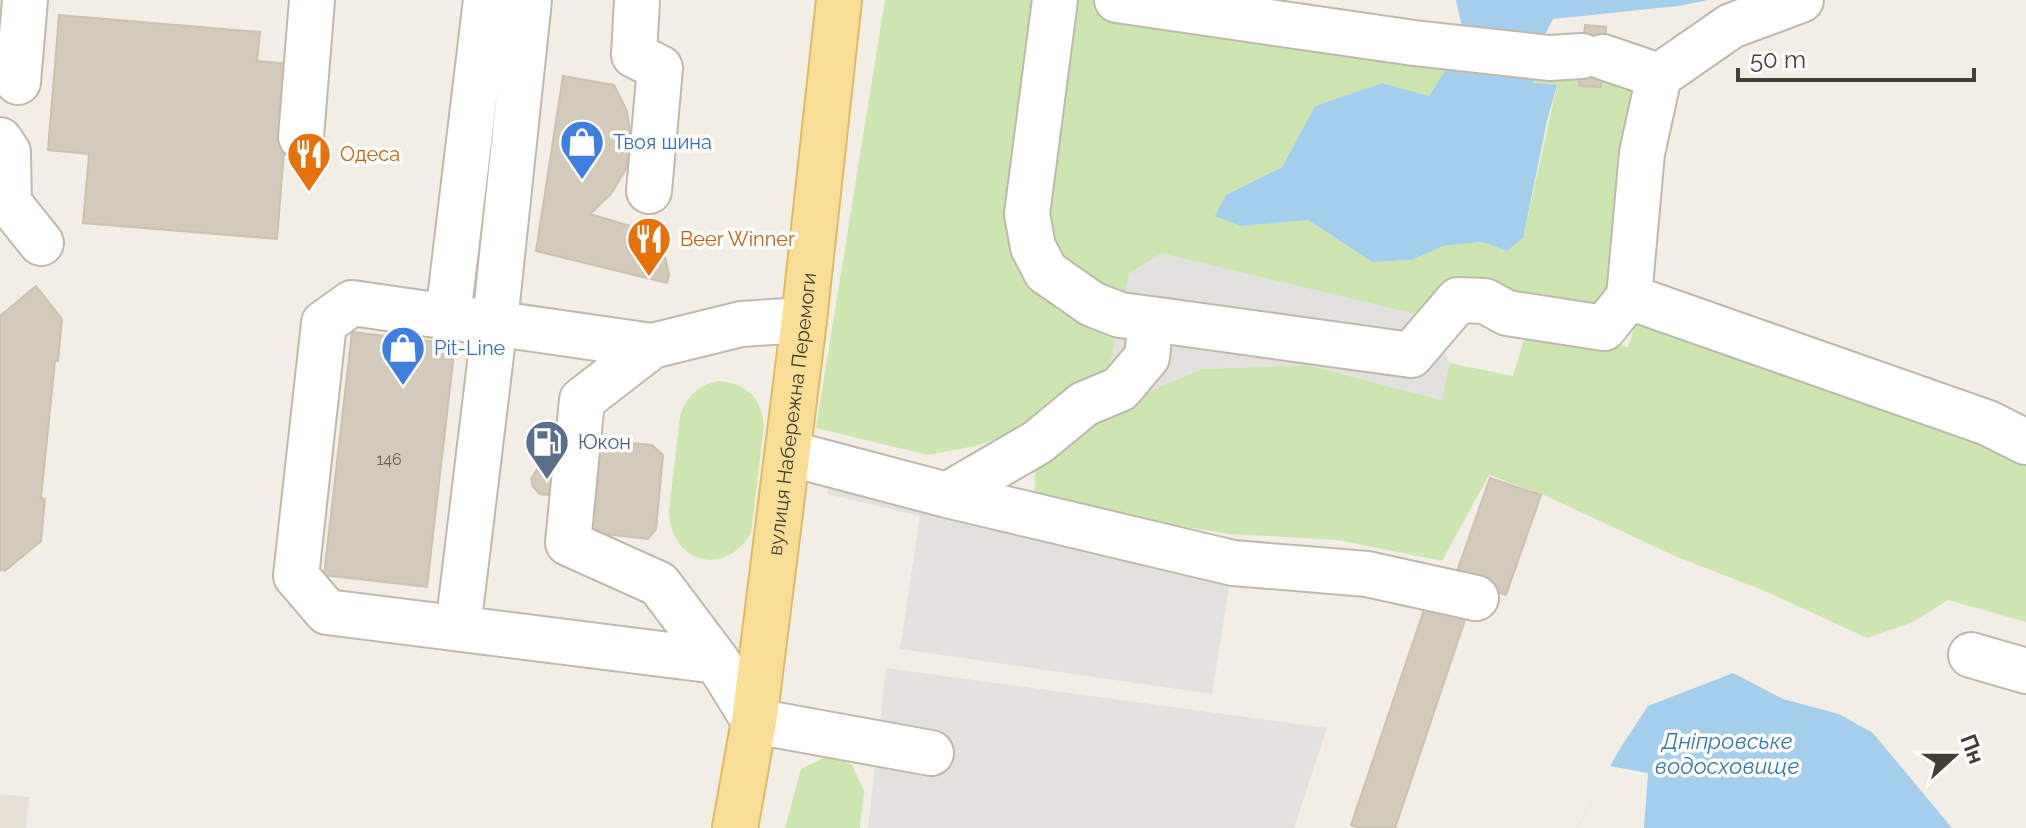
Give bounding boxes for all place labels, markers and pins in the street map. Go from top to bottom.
shop icon: Твоя шина [558,118,606,181]
restaurant icon: Одеса [285,130,333,193]
place label: Твоя шина [613,130,712,154]
place label: Одеса [340,142,400,166]
restaurant icon: Beer Winner [625,215,673,278]
place label: Beer Winner [680,227,795,251]
shop icon: Pit-Line [379,324,427,387]
place label: Pit-Line [434,336,506,360]
fuel station icon: Юкон [523,418,571,481]
place label: Юкон [578,430,631,454]

